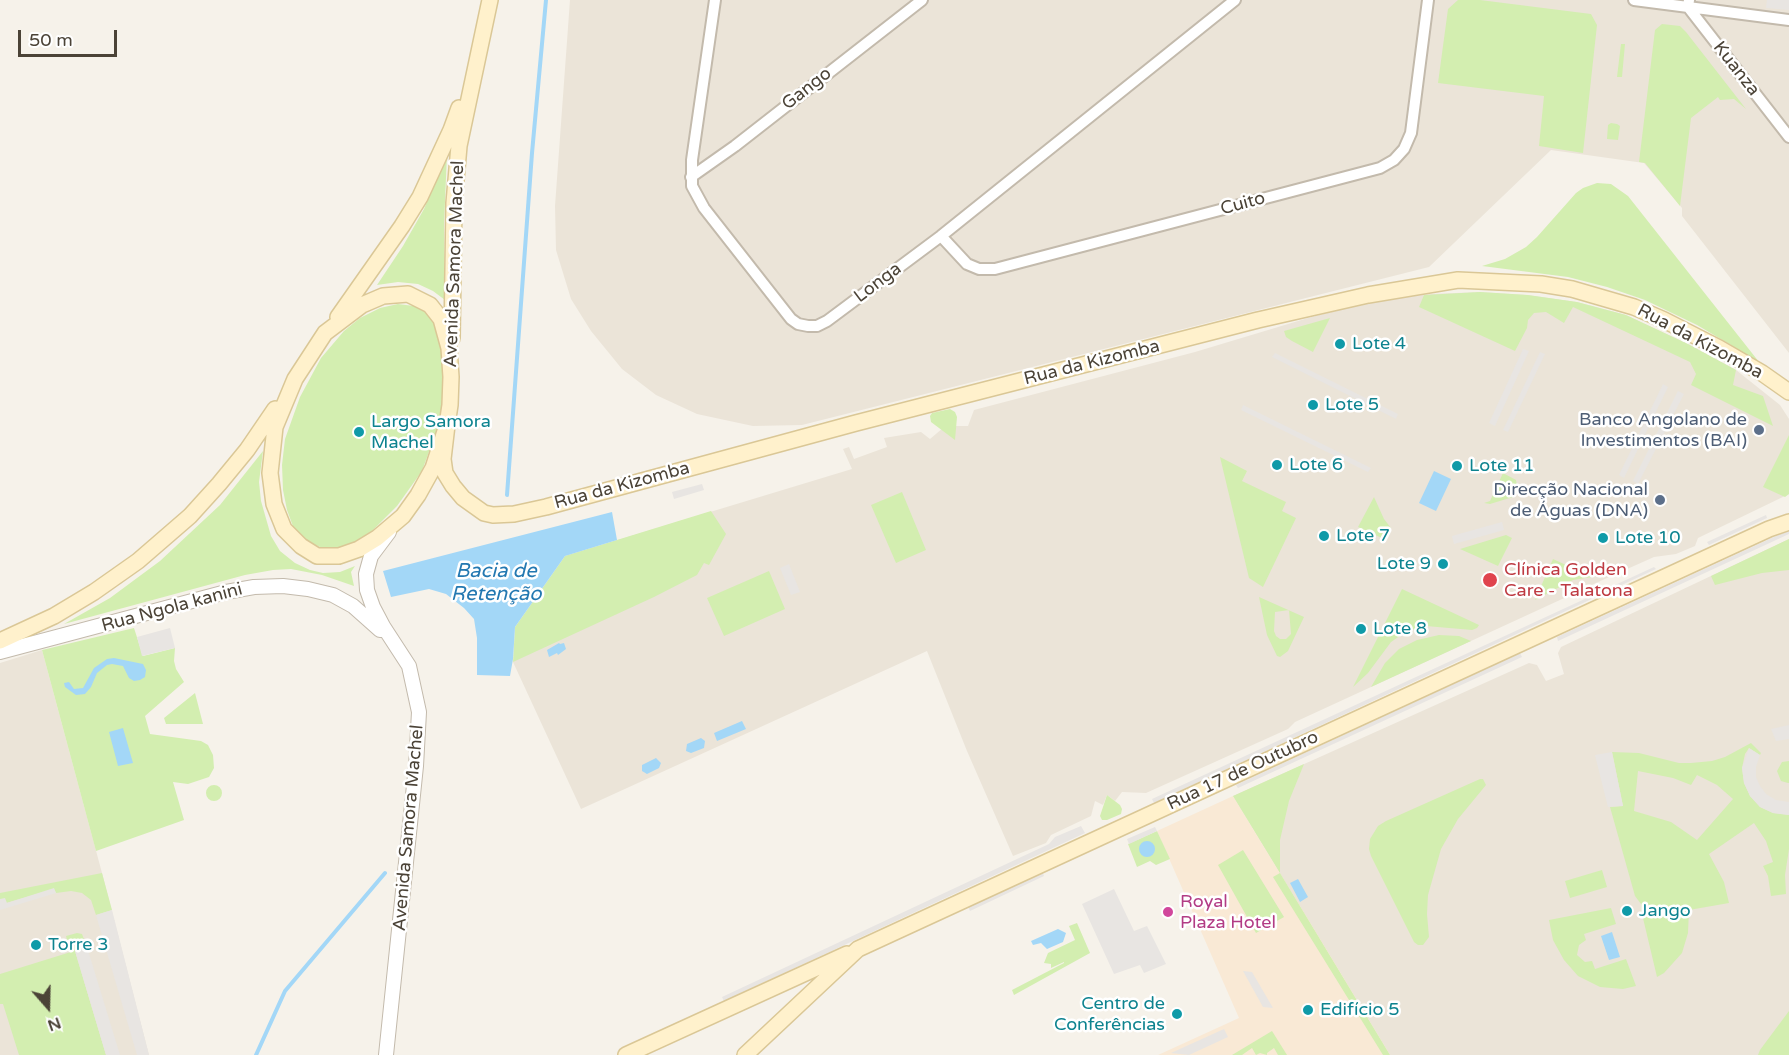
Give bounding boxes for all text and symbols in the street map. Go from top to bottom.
scale bar [21,18,120,56]
text: 50 m [29,29,73,51]
street label: Kuanza [1708,37,1764,101]
street label: Gango [778,63,836,115]
street label: Avenida Samora Machel [441,160,469,368]
street label: Cuito [1218,188,1268,220]
street label: Longa [850,258,906,308]
street label: Rua da Kizomba [1633,300,1767,384]
place label: Lote 4 [1352,333,1406,355]
street label: Rua da Kizomba [1022,336,1162,390]
marker: Lote 4 [1333,337,1347,351]
place label: Lote 5 [1325,394,1379,416]
marker: Lote 5 [1306,398,1320,412]
place label: Banco Angolano de Investimentos (BAI) [1579,409,1747,452]
place label: Largo Samora Machel [371,411,491,454]
marker: Banco Angolano de Investimentos (BAI) [1752,423,1766,437]
marker: Largo Samora Machel [352,425,366,439]
place label: Lote 6 [1289,454,1343,476]
place label: Lote 11 [1469,455,1534,477]
street label: Rua da Kizomba [552,458,692,514]
marker: Lote 6 [1270,458,1284,472]
marker: Lote 11 [1450,459,1464,473]
place label: Direcção Nacional de Águas (DNA) [1493,479,1648,522]
marker: Direcção Nacional de Águas (DNA) [1653,493,1667,507]
place label: Lote 7 [1336,525,1390,547]
place label: Lote 10 [1615,527,1680,549]
marker: Lote 7 [1317,529,1331,543]
marker: Lote 10 [1596,531,1610,545]
place label: Lote 9 [1377,553,1431,575]
marker: Lote 9 [1436,557,1450,571]
place label: Clínica Golden Care - Talatona [1504,559,1633,602]
water label: Bacia de Retenção [451,560,541,607]
marker: Clínica Golden Care - Talatona [1481,571,1499,589]
street label: Rua Ngola kanini [99,579,245,637]
place label: Lote 8 [1373,618,1427,640]
marker: Lote 8 [1354,622,1368,636]
street label: Avenida Samora Machel [389,724,429,932]
street label: Rua 17 de Outubro [1164,726,1322,816]
place label: Royal Plaza Hotel [1180,891,1276,934]
place label: Jango [1639,900,1691,922]
marker: Jango [1620,904,1634,918]
marker: Royal Plaza Hotel [1161,905,1175,919]
place label: Torre 3 [48,934,108,956]
marker: Torre 3 [29,938,43,952]
north arrow [18,977,78,1037]
place label: Centro de Conferências [1054,993,1165,1036]
place label: Edifício 5 [1320,999,1399,1021]
marker: Edifício 5 [1301,1003,1315,1017]
marker: Centro de Conferências [1170,1007,1184,1021]
text: N [45,1012,64,1036]

